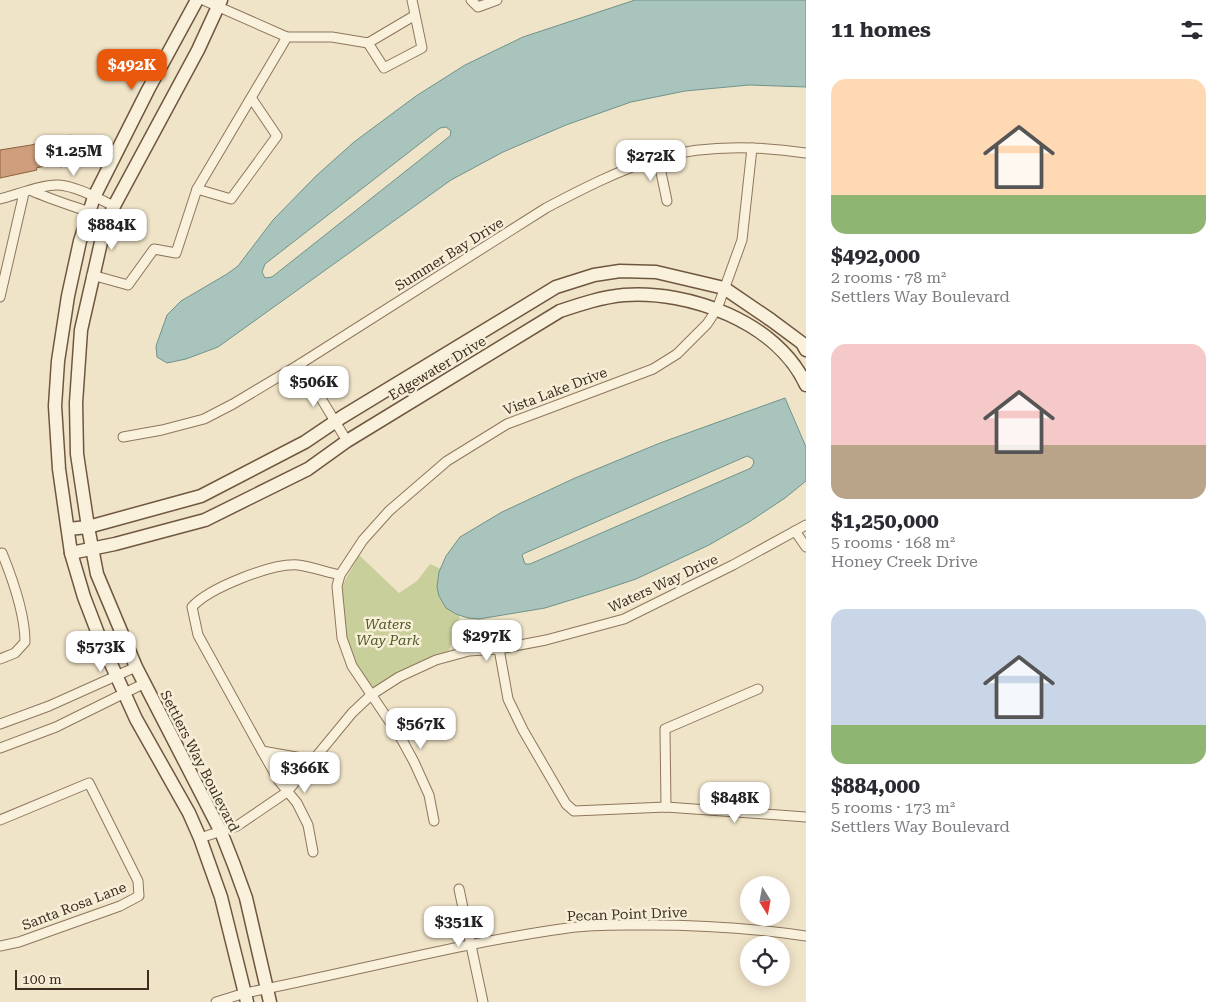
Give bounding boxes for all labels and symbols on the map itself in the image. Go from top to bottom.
pin: $492K [97,48,167,91]
pin: $1.25M [33,134,115,177]
pin: $272K [616,140,686,182]
pin: $884K [77,208,147,251]
street label: Summer Bay Drive [392,214,506,294]
street label: Edgewater Drive [385,333,489,403]
street label: Vista Lake Drive [501,364,609,418]
pin: $506K [279,366,349,408]
street label: Waters Way Drive [606,550,721,615]
park label: Waters Way Park [356,616,420,648]
pin: $297K [452,620,522,662]
pin: $573K [66,630,136,673]
street label: Settlers Way Boulevard [157,688,243,834]
pin: $567K [386,708,456,750]
pin: $366K [270,752,340,794]
pin: $848K [700,782,770,824]
north arrow [740,876,790,926]
street label: Santa Rosa Lane [19,879,129,933]
street label: Pecan Point Drive [566,904,688,924]
pin: $351K [424,906,494,948]
scale bar [15,967,149,990]

